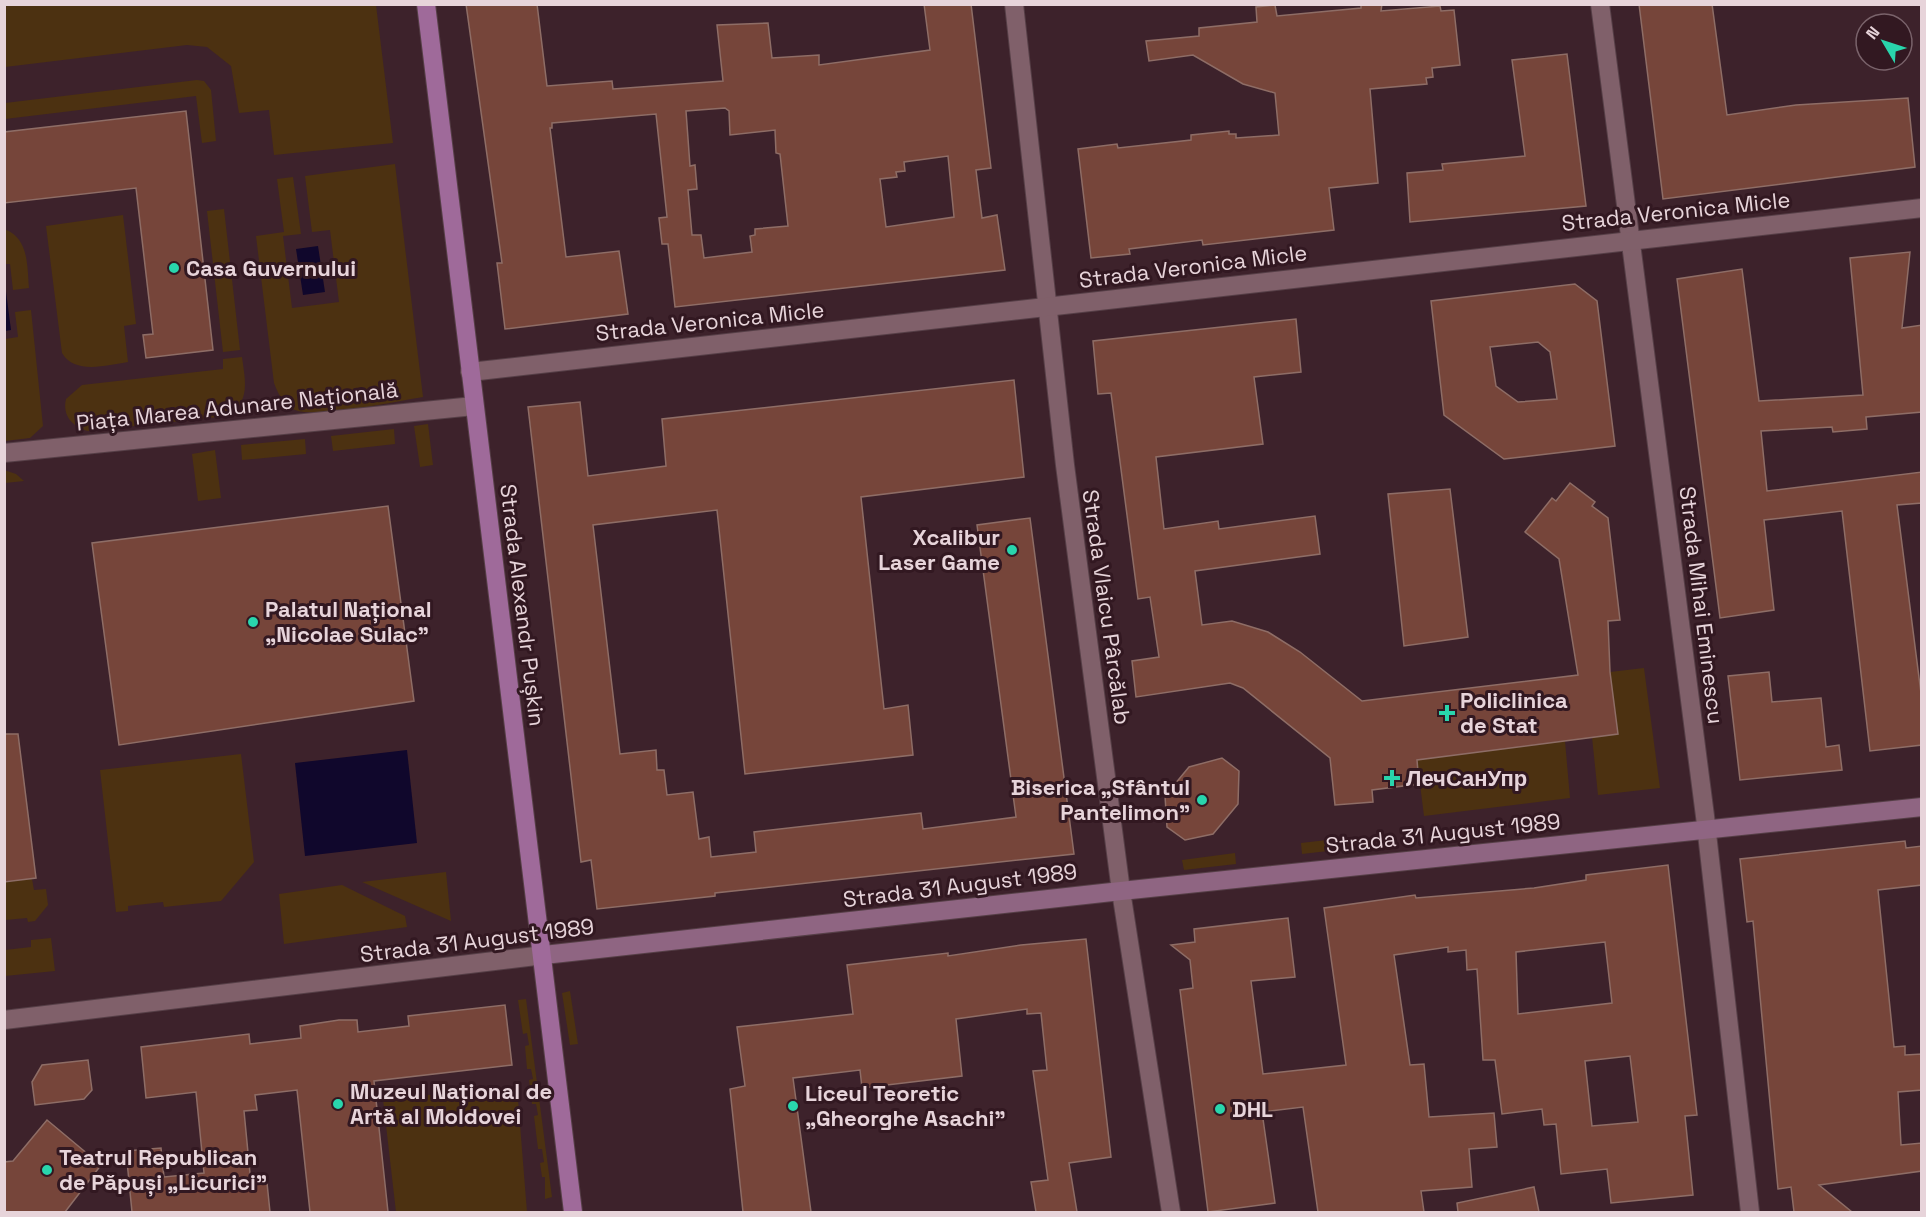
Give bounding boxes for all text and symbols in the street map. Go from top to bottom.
north arrow [1854,12,1914,72]
text: N [1861,22,1884,44]
street label: Strada Veronica Micle [1560,185,1792,237]
street label: Strada Veronica Micle [1077,238,1309,294]
place label: Casa Guvernului [186,254,356,282]
marker: Casa Guvernului [167,261,181,275]
street label: Strada Veronica Micle [594,295,826,347]
street label: Piața Marea Adunare Națională [75,375,400,437]
street label: Strada Alexandr Pușkin [494,482,552,728]
street label: Strada Mihai Eminescu [1674,484,1730,726]
street label: Strada Vlaicu Pârcălab [1077,488,1137,726]
place label: Xcalibur Laser Game [878,523,1000,576]
marker: Xcalibur Laser Game [1005,543,1019,557]
place label: Palatul Național „Nicolae Sulac” [265,595,432,648]
marker: Palatul Național „Nicolae Sulac” [246,615,260,629]
place label: Policlinica de Stat [1460,686,1568,739]
marker: Policlinica de Stat [1438,704,1456,722]
place label: ЛечСанУпр [1406,764,1527,792]
marker: ЛечСанУпр [1383,769,1401,787]
place label: Biserica „Sfântul Pantelimon” [1011,773,1190,826]
marker: Biserica „Sfântul Pantelimon” [1195,793,1209,807]
street label: Strada 31 August 1989 [1324,807,1562,859]
street label: Strada 31 August 1989 [841,857,1079,913]
street label: Strada 31 August 1989 [358,912,596,968]
place label: Muzeul Național de Artă al Moldovei [350,1077,552,1130]
place label: Liceul Teoretic „Gheorghe Asachi” [805,1079,1006,1132]
place label: DHL [1232,1095,1273,1123]
marker: Muzeul Național de Artă al Moldovei [331,1097,345,1111]
marker: Liceul Teoretic „Gheorghe Asachi” [786,1099,800,1113]
marker: DHL [1213,1102,1227,1116]
place label: Teatrul Republican de Păpuși „Licurici” [59,1143,267,1197]
marker: Teatrul Republican de Păpuși „Licurici” [40,1163,54,1177]

